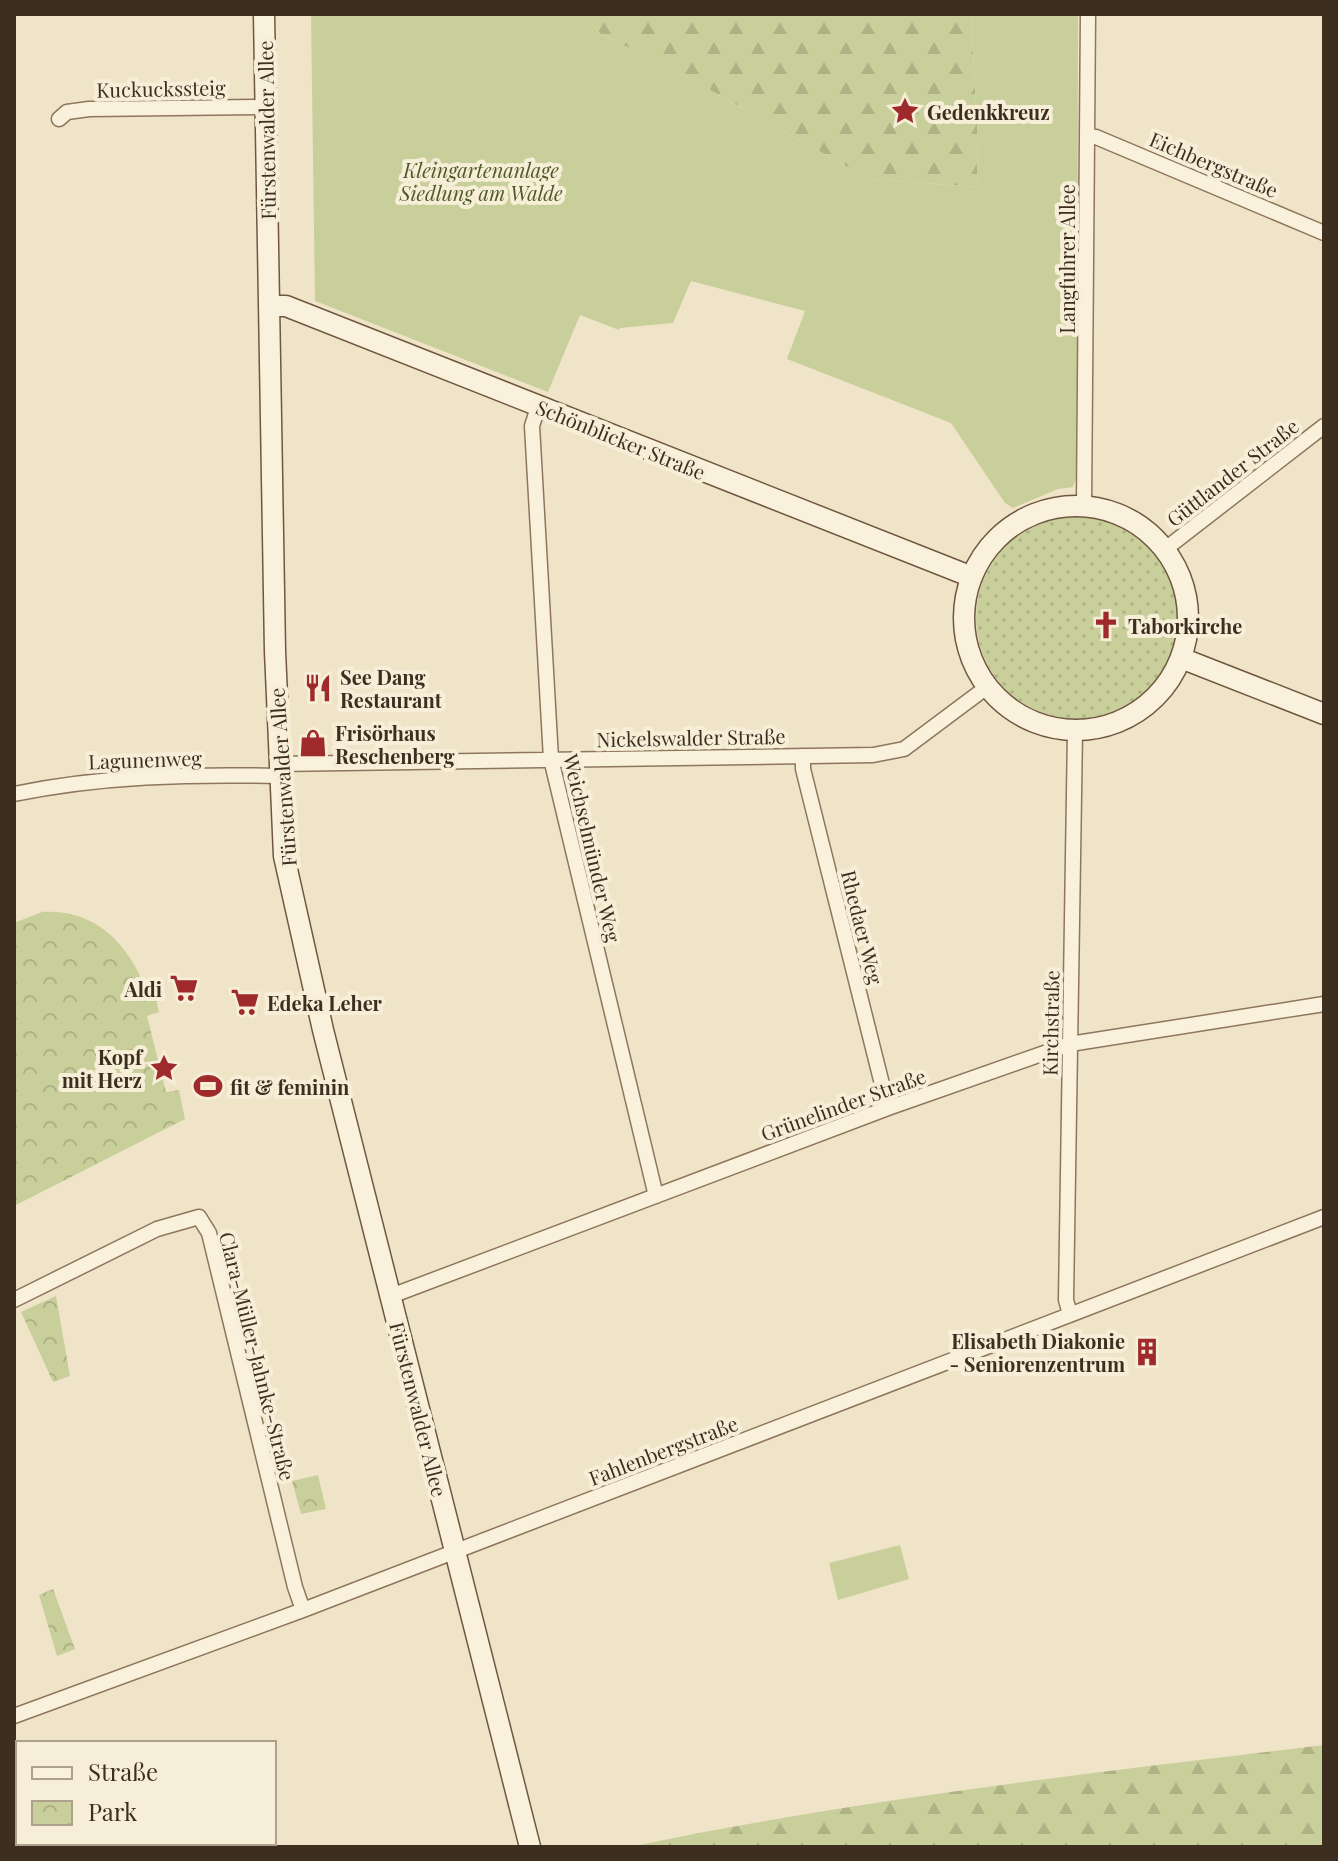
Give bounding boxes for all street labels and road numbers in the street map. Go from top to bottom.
street label: Fürstenwalder Allee [251,40,281,220]
street label: Kuckuckssteig [96,73,226,103]
street label: Eichbergstraße [1146,125,1282,203]
street label: Langfuhrer Allee [1053,184,1080,334]
street label: Schönblicker Straße [532,393,710,485]
street label: Güttlander Straße [1160,412,1304,532]
street label: Fürstenwalder Allee [262,687,302,867]
street label: Nickelswalder Straße [596,722,786,752]
street label: Lagunenweg [88,744,203,774]
street label: Weichselmünder Weg [558,750,628,945]
street label: Rhedaer Weg [836,867,890,987]
street label: Kirchstraße [1036,970,1064,1076]
street label: Grünelinder Straße [757,1062,929,1146]
street label: Clara-Müller-Jahnke-Straße [214,1229,302,1483]
street label: Fürstenwalder Allee [384,1319,454,1499]
street label: Fahlenbergstraße [584,1409,742,1491]

